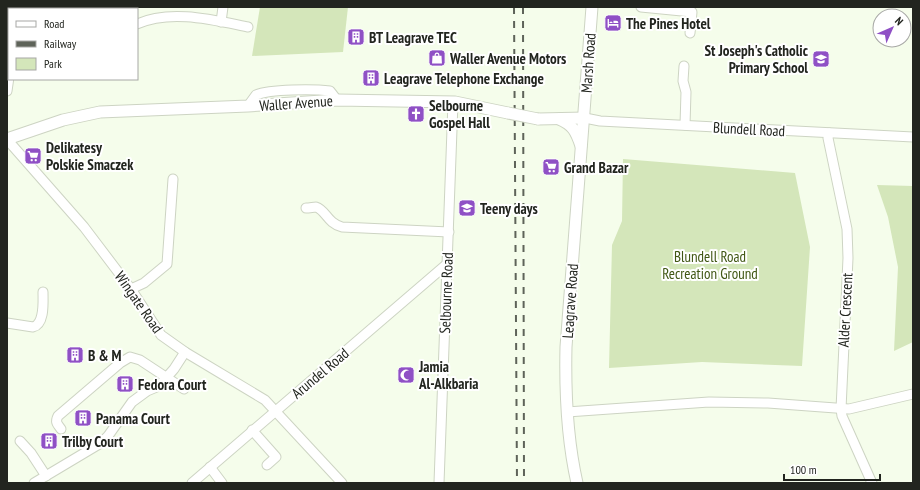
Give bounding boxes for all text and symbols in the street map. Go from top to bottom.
legend [8,8,138,80]
north arrow [872,8,912,48]
hotel icon: The Pines Hotel [603,13,623,33]
place label: The Pines Hotel [626,14,711,33]
text: N [892,14,906,28]
text: Road [44,16,64,31]
building icon: BT Leagrave TEC [346,27,366,47]
place label: BT Leagrave TEC [369,28,457,47]
street label: Marsh Road [576,32,600,94]
text: Railway [44,36,77,51]
place label: St Joseph's Catholic Primary School [704,41,809,77]
shop icon: Waller Avenue Motors [427,48,447,68]
place label: Waller Avenue Motors [449,49,566,68]
school or university icon: St Joseph's Catholic Primary School [811,49,831,69]
text: Park [44,56,62,71]
building icon: Leagrave Telephone Exchange [361,68,381,88]
place label: Leagrave Telephone Exchange [384,69,544,88]
street label: Waller Avenue [259,91,333,115]
place label: Selbourne Gospel Hall [429,96,490,132]
church icon: Selbourne Gospel Hall [406,104,426,124]
street label: Blundell Road [712,118,786,140]
place label: Delikatesy Polskie Smaczek [46,138,134,174]
supermarket icon: Delikatesy Polskie Smaczek [23,146,43,166]
supermarket icon: Grand Bazar [541,157,561,177]
place label: Grand Bazar [564,158,629,177]
school or university icon: Teeny days [457,198,477,218]
place label: Teeny days [480,199,538,218]
park label: Blundell Road Recreation Ground [662,247,758,283]
street label: Selbourne Road [435,252,457,334]
street label: Leagrave Road [558,263,582,339]
street label: Wingate Road [111,267,167,337]
street label: Alder Crescent [834,272,856,348]
street label: Arundel Road [287,343,353,403]
building icon: B & M [65,345,85,365]
place label: B & M [88,346,122,365]
place label: Jamia Al-Alkbaria [418,357,478,393]
mosque icon: Jamia Al-Alkbaria [396,365,416,385]
building icon: Fedora Court [115,374,135,394]
place label: Fedora Court [138,375,207,394]
building icon: Panama Court [73,408,93,428]
place label: Panama Court [96,409,171,428]
building icon: Trilby Court [39,431,59,451]
place label: Trilby Court [62,432,124,451]
scale bar [784,456,880,482]
text: 100 m [790,462,817,477]

